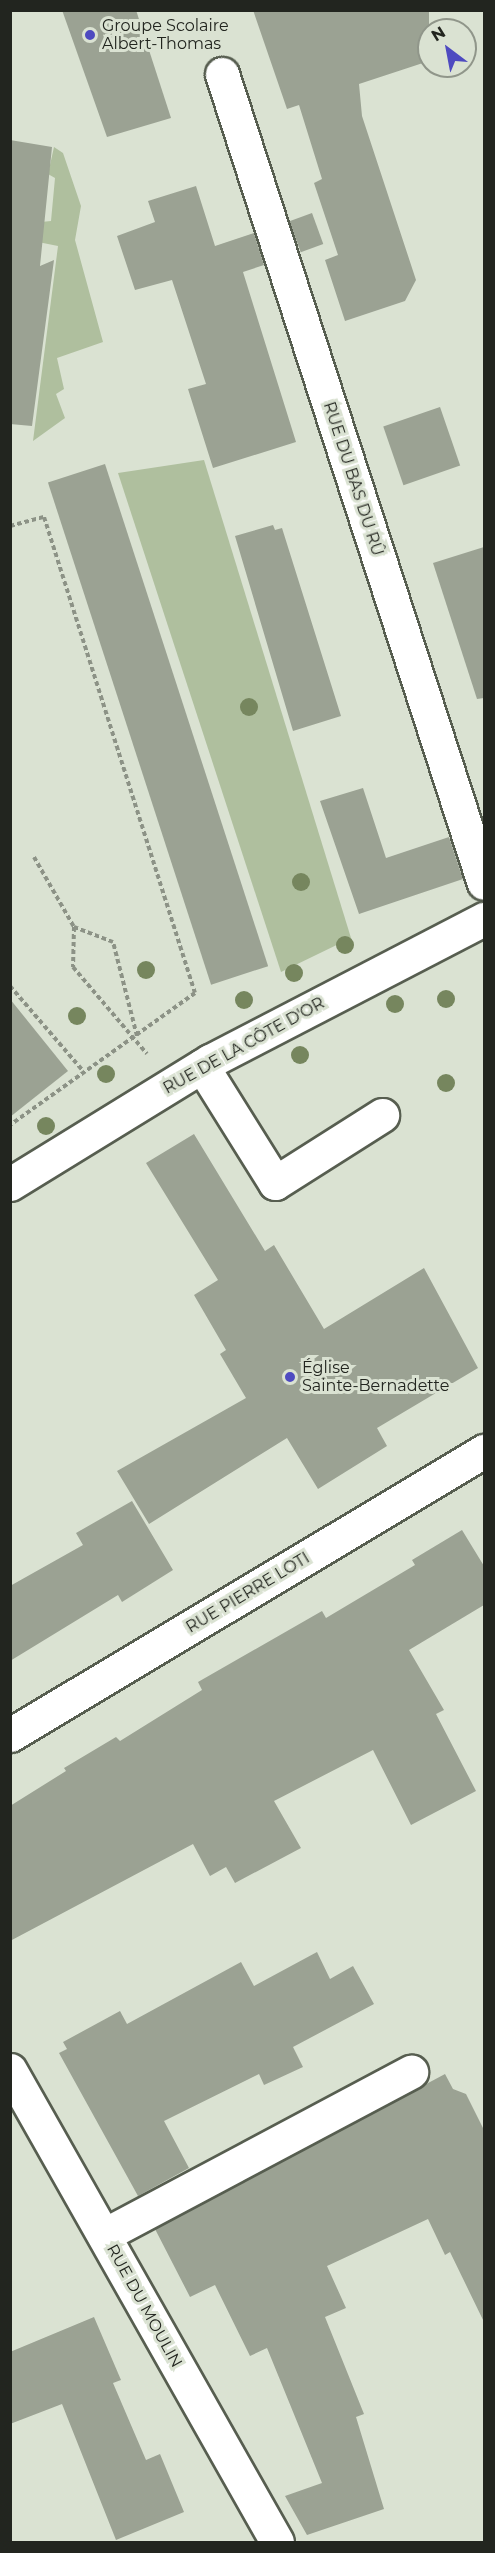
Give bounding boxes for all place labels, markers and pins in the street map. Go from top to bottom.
place label: Groupe Scolaire Albert-Thomas [102,16,229,54]
marker: Groupe Scolaire Albert-Thomas [83,28,97,42]
place label: Église Sainte-Bernadette [302,1358,449,1396]
marker: Église Sainte-Bernadette [283,1370,297,1384]

